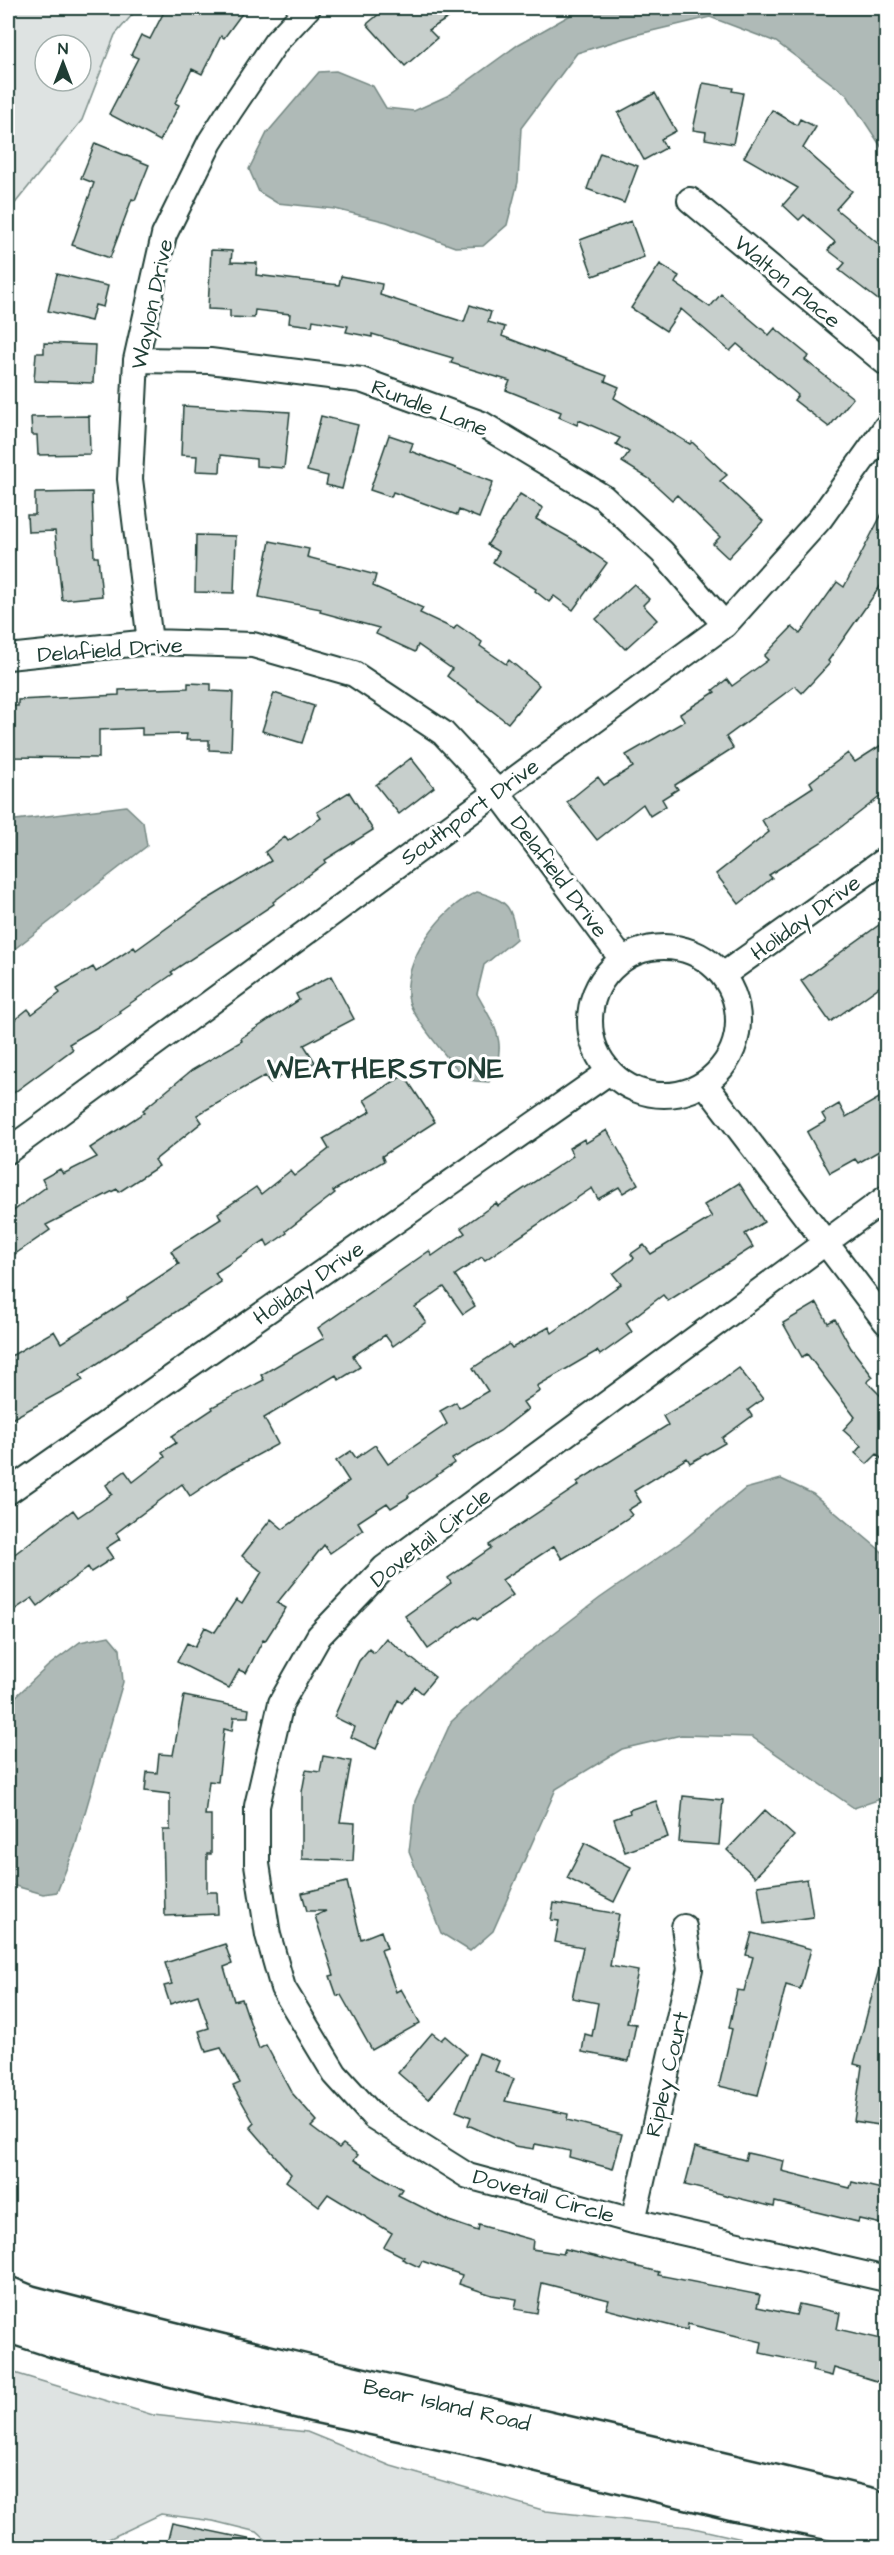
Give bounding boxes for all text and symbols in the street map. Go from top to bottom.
north arrow [33,33,93,93]
text: N [58,38,68,60]
street label: Walton Place [727,228,847,336]
street label: Waylon Drive [124,236,182,373]
street label: Rundle Lane [367,372,492,445]
street label: Delafield Drive [36,630,184,671]
street label: Southport Drive [394,751,546,873]
street label: Delafield Drive [503,809,615,944]
street label: Holiday Drive [745,868,868,969]
district label: WEATHERSTONE [266,1050,505,1089]
street label: Holiday Drive [247,1234,371,1334]
street label: Dovetail Circle [364,1481,498,1595]
street label: Ripley Court [638,2009,698,2140]
street label: Dovetail Circle [469,2161,618,2231]
street label: Bear Island Road [360,2371,533,2440]

